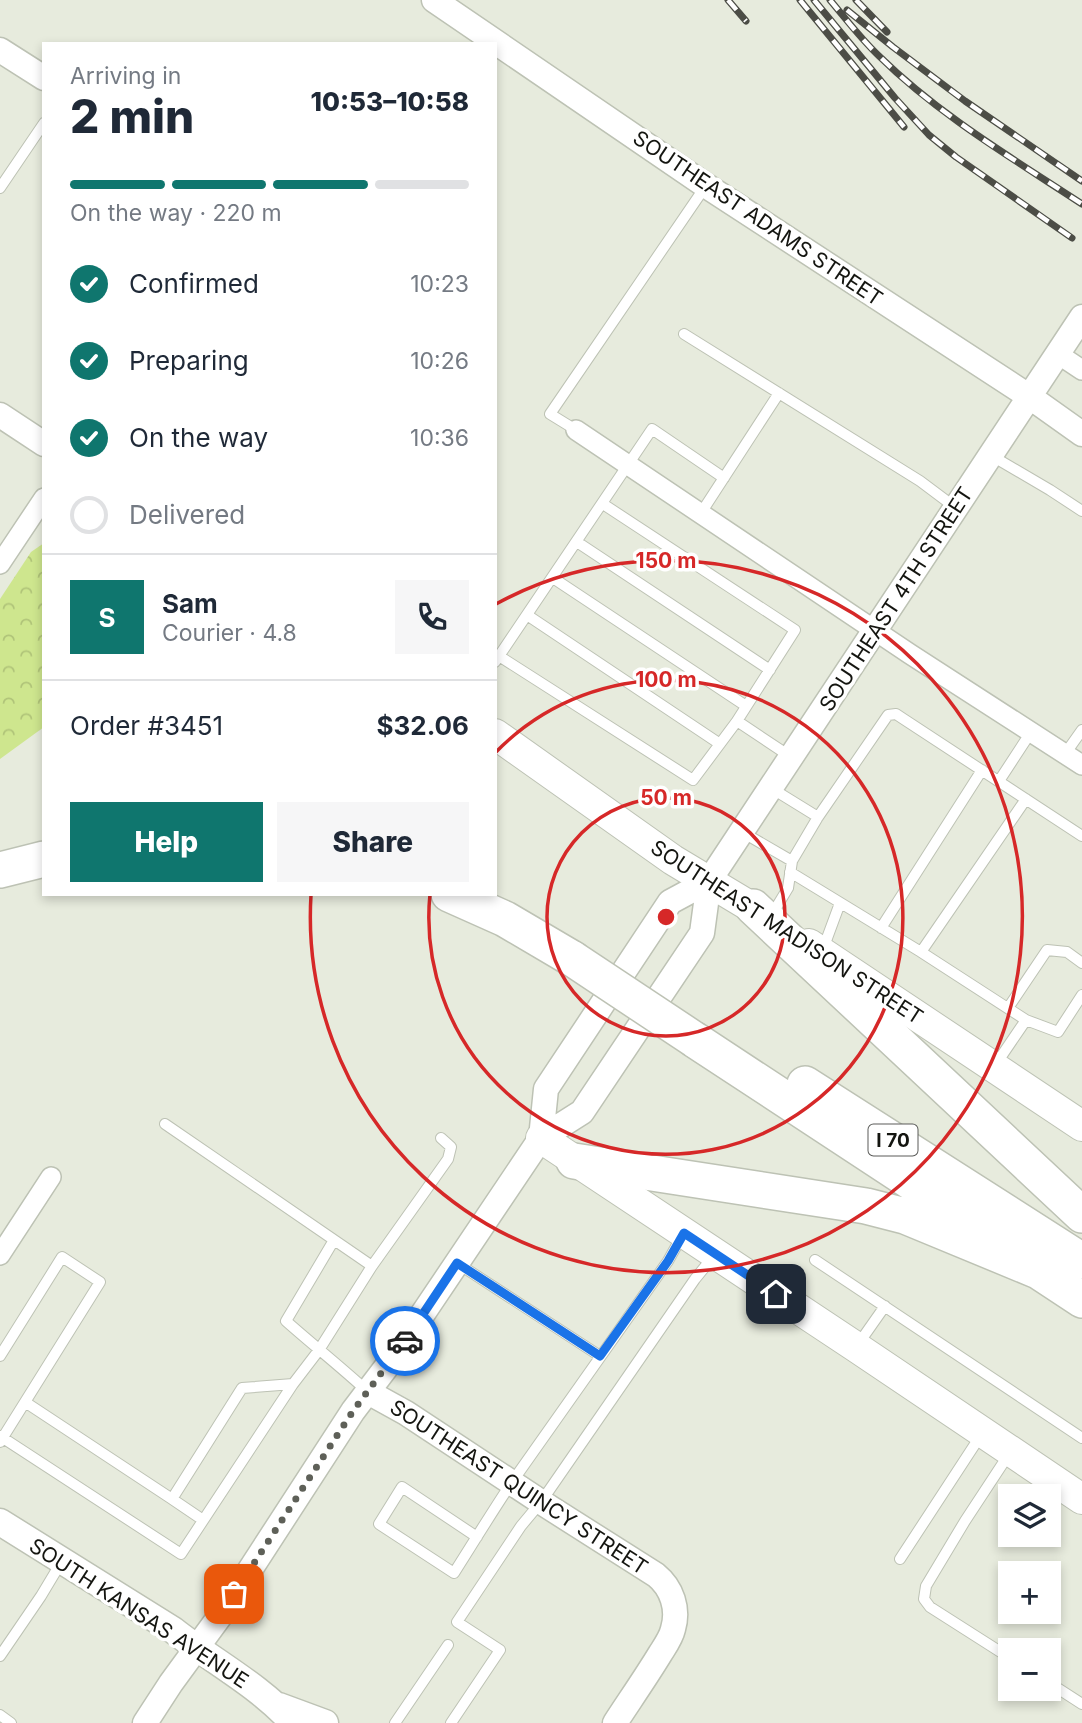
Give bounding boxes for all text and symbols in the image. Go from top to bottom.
text: Arriving in [70,62,181,90]
text: 10:53–10:58 [310,86,469,117]
text: 2 min [70,88,194,144]
street label: SOUTHEAST ADAMS STREET [629,125,887,311]
text: On the way · 220 m [70,199,282,227]
icon: check [70,265,108,303]
text: Confirmed [129,268,259,299]
text: 10:23 [410,270,469,298]
icon: check [70,342,108,380]
text: Preparing [129,345,249,376]
text: 10:26 [410,347,469,375]
icon: check [70,419,108,457]
text: On the way [129,422,268,453]
text: 10:36 [410,424,469,452]
street label: SOUTHEAST 4TH STREET [814,482,978,716]
text: Delivered [129,499,245,530]
text: 150 m [636,548,696,573]
button: phone [395,580,469,654]
text: Sam [162,588,218,619]
text: S [98,602,116,633]
text: Courier · 4.8 [162,619,297,647]
text: 100 m [635,667,697,692]
text: Order #3451 [70,710,223,741]
text: $32.06 [376,710,469,741]
text: 50 m [640,785,692,810]
button: Help [70,802,263,882]
button: Share [277,802,469,882]
street label: SOUTHEAST MADISON STREET [646,835,928,1029]
centre of rings [654,905,678,929]
road number: I 70 [868,1124,917,1156]
pin [746,1264,806,1324]
icon: home [757,1275,795,1313]
courier [370,1306,440,1376]
icon: car [386,1322,424,1360]
street label: SOUTHEAST QUINCY STREET [385,1394,653,1580]
map controls [998,1484,1061,1701]
button: layers [998,1484,1061,1547]
street label: SOUTH KANSAS AVENUE [25,1533,253,1693]
button: + [998,1561,1061,1624]
pin [204,1564,264,1624]
icon: bag [215,1575,253,1613]
button: − [998,1638,1061,1701]

